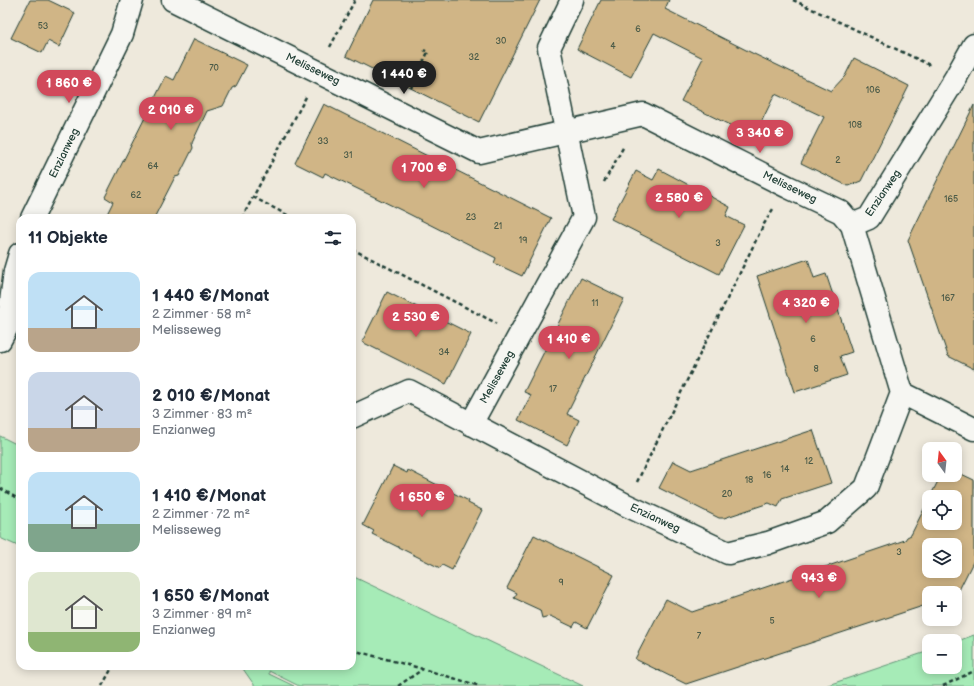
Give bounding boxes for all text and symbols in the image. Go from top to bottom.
house number: 53 [38,21,49,32]
house number: 6 [635,24,641,35]
house number: 30 [496,36,506,47]
house number: 4 [610,41,616,52]
street label: Melisseweg [284,50,342,88]
house number: 32 [469,52,480,63]
pin: 1 440 € [367,61,441,95]
house number: 70 [209,63,219,74]
text: 1 440 € [381,66,427,82]
pin: 1 860 € [32,70,106,104]
text: 1 860 € [46,75,92,91]
house number: 106 [866,85,881,96]
pin: 2 010 € [134,97,208,131]
text: 2 010 € [148,102,194,118]
pin: 3 340 € [723,120,797,154]
house number: 108 [848,120,862,131]
text: 3 340 € [736,125,784,141]
street label: Enzianweg [46,126,82,180]
house number: 33 [317,136,329,147]
house number: 31 [343,150,353,161]
pin: 1 700 € [387,155,461,189]
house number: 2 [835,155,841,166]
text: 1 700 € [401,160,447,176]
house number: 64 [148,161,159,172]
street label: Enzianweg [863,167,903,219]
street label: Melisseweg [761,168,819,206]
pin: 2 580 € [642,185,716,219]
house number: 62 [131,190,142,201]
text: 2 580 € [655,190,703,206]
house number: 165 [944,194,958,205]
house number: 23 [466,212,477,223]
house number: 21 [494,221,502,232]
icon: filters [322,227,344,249]
text: 11 Objekte [28,228,108,248]
house number: 19 [519,235,527,246]
house number: 3 [715,238,721,249]
text: 1 440 €/Monat [152,286,269,306]
icon: home [60,288,108,336]
pin: 4 320 € [769,290,843,324]
house number: 167 [941,293,955,304]
text: 4 320 € [782,295,830,311]
house number: 11 [592,298,598,309]
pin: 2 530 € [379,304,453,338]
text: 2 Zimmer · 58 m² [152,306,251,322]
text: 2 530 € [392,309,440,325]
text: Melisseweg [152,322,221,338]
pin: 1 410 € [532,326,606,360]
text: 1 410 € [547,331,591,347]
house number: 6 [810,334,816,345]
house number: 34 [438,347,450,358]
street label: Melisseweg [477,348,517,406]
house number: 8 [813,364,819,375]
house number: 17 [549,384,558,395]
text: 2 010 €/Monat [152,386,270,406]
icon: home [60,388,108,436]
text: 3 Zimmer · 83 m² [152,406,252,422]
text: Enzianweg [152,422,216,438]
north arrow [922,442,962,482]
map controls [922,442,962,674]
house number: 12 [805,456,814,467]
house number: 14 [781,464,790,475]
house number: 16 [763,470,772,481]
house number: 18 [745,475,753,486]
pin: 1 650 € [385,484,459,518]
text: 1 410 €/Monat [152,486,266,506]
icon: home [60,488,108,536]
text: 1 650 € [399,489,445,505]
house number: 20 [722,489,732,500]
button: locate [922,490,962,530]
street label: Enzianweg [628,501,682,535]
text: 2 Zimmer · 72 m² [152,506,250,522]
text: Melisseweg [152,522,221,538]
button: layers [922,538,962,578]
house number: 3 [896,547,902,558]
pin: 943 € [791,565,847,599]
text: 943 € [801,570,837,586]
house number: 9 [558,577,564,588]
text: 1 650 €/Monat [152,586,269,606]
button: + [922,586,962,626]
icon: home [60,588,108,636]
text: 3 Zimmer · 89 m² [152,606,252,622]
house number: 5 [769,616,775,627]
text: Enzianweg [152,622,216,638]
house number: 7 [697,631,702,642]
button: − [922,634,962,674]

